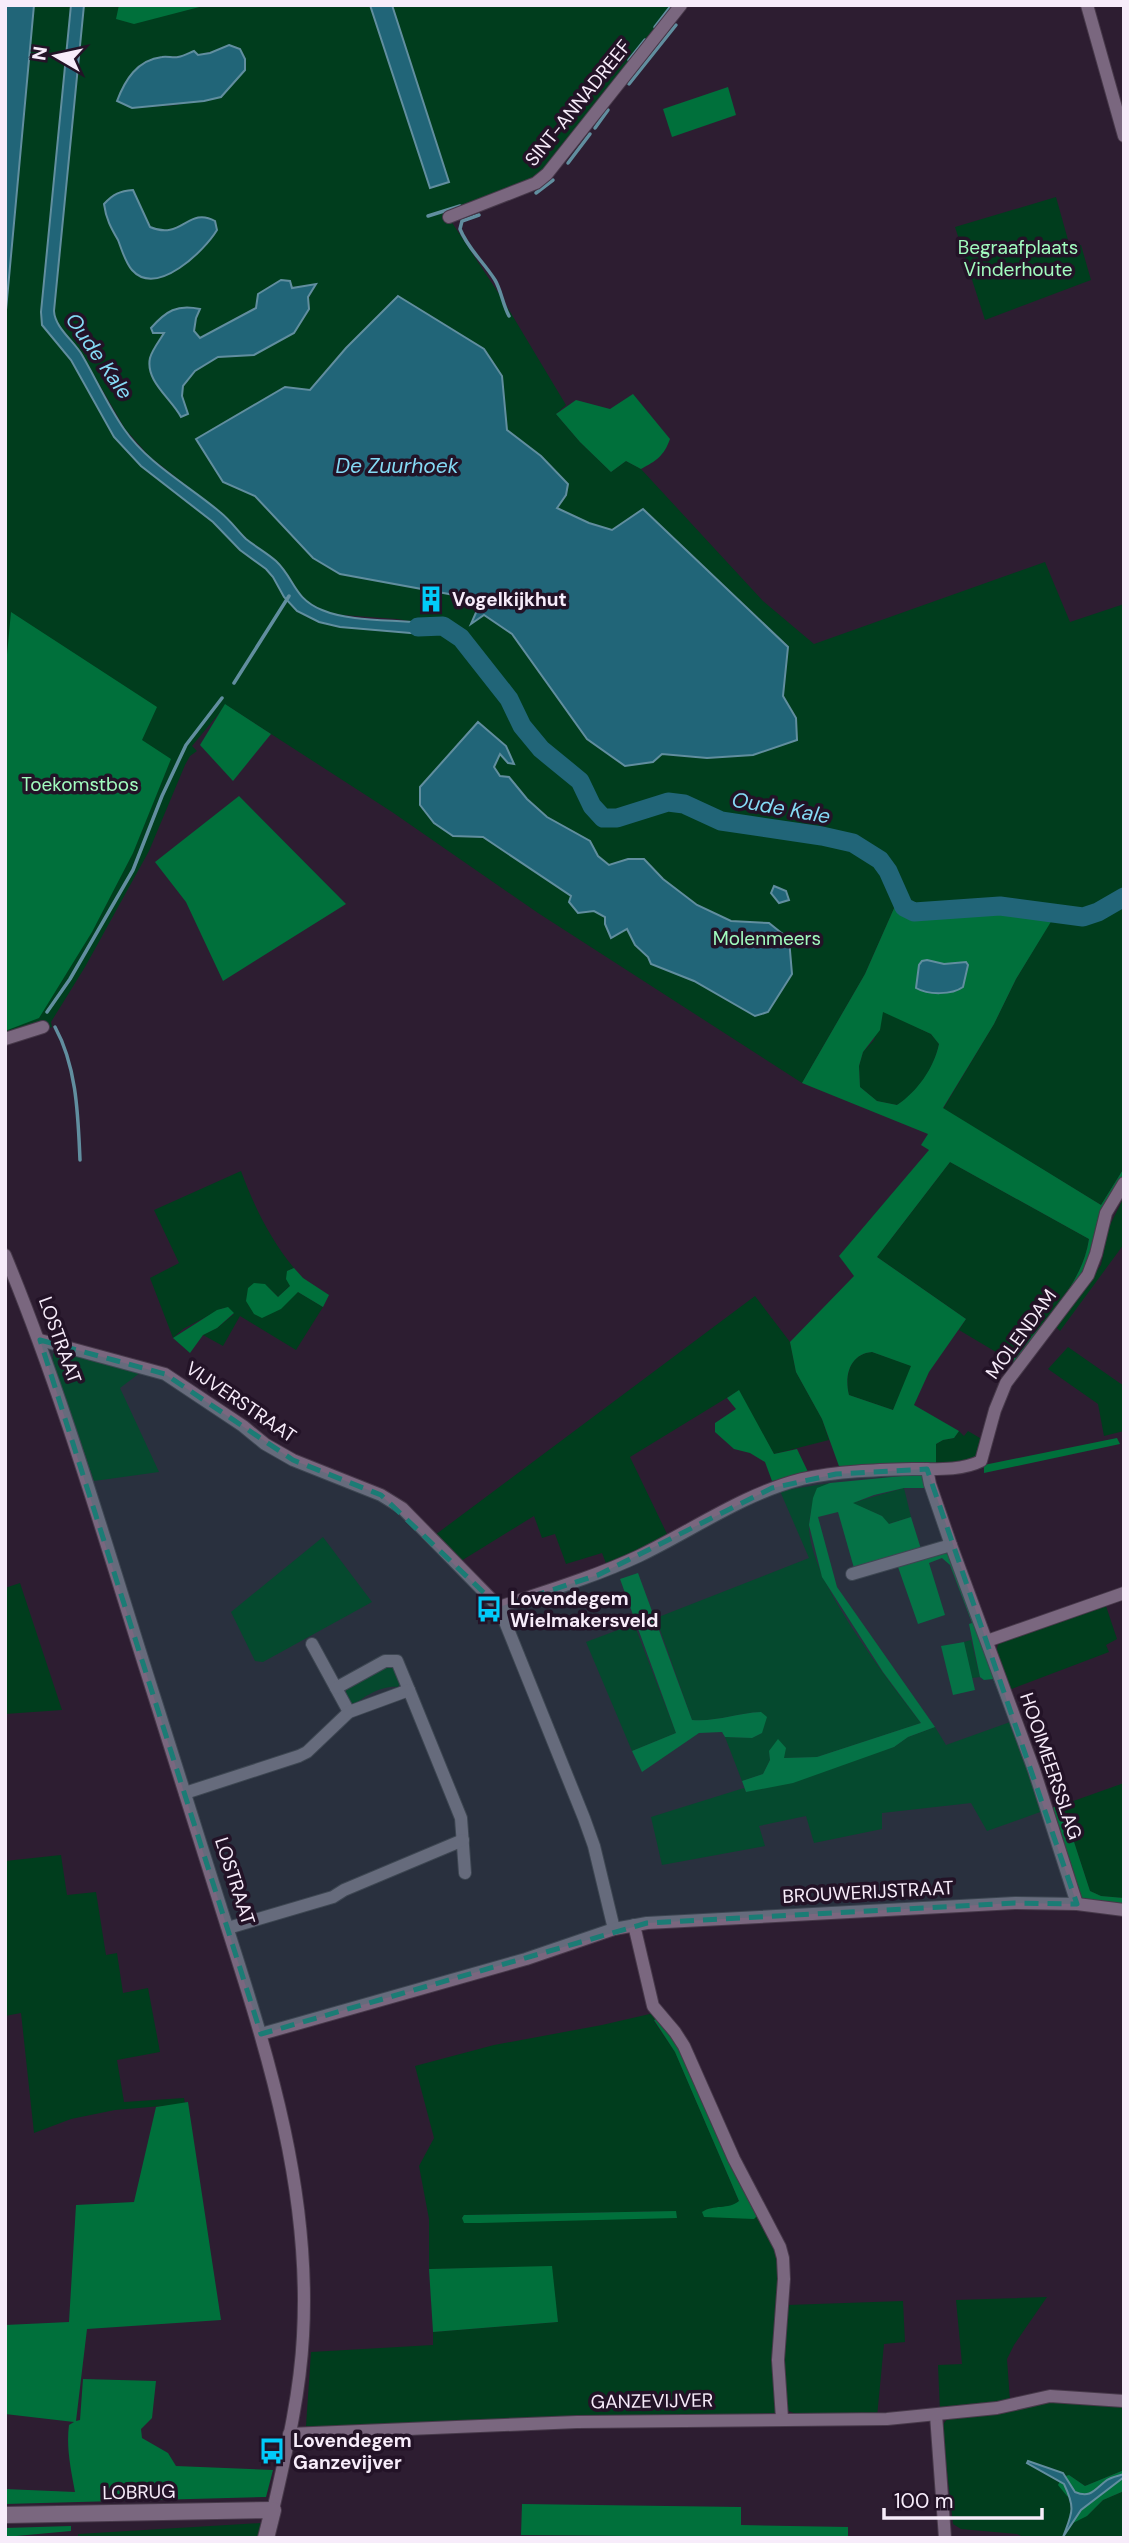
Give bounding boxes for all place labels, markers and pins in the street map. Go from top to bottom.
building icon: Vogelkijkhut [416,584,446,614]
place label: Vogelkijkhut [452,587,567,612]
place label: Lovendegem Wielmakersveld [510,1586,658,1633]
bus stop icon: Lovendegem Wielmakersveld [474,1594,504,1624]
place label: Lovendegem Ganzevijver [293,2428,412,2475]
bus stop icon: Lovendegem Ganzevijver [257,2436,287,2466]

